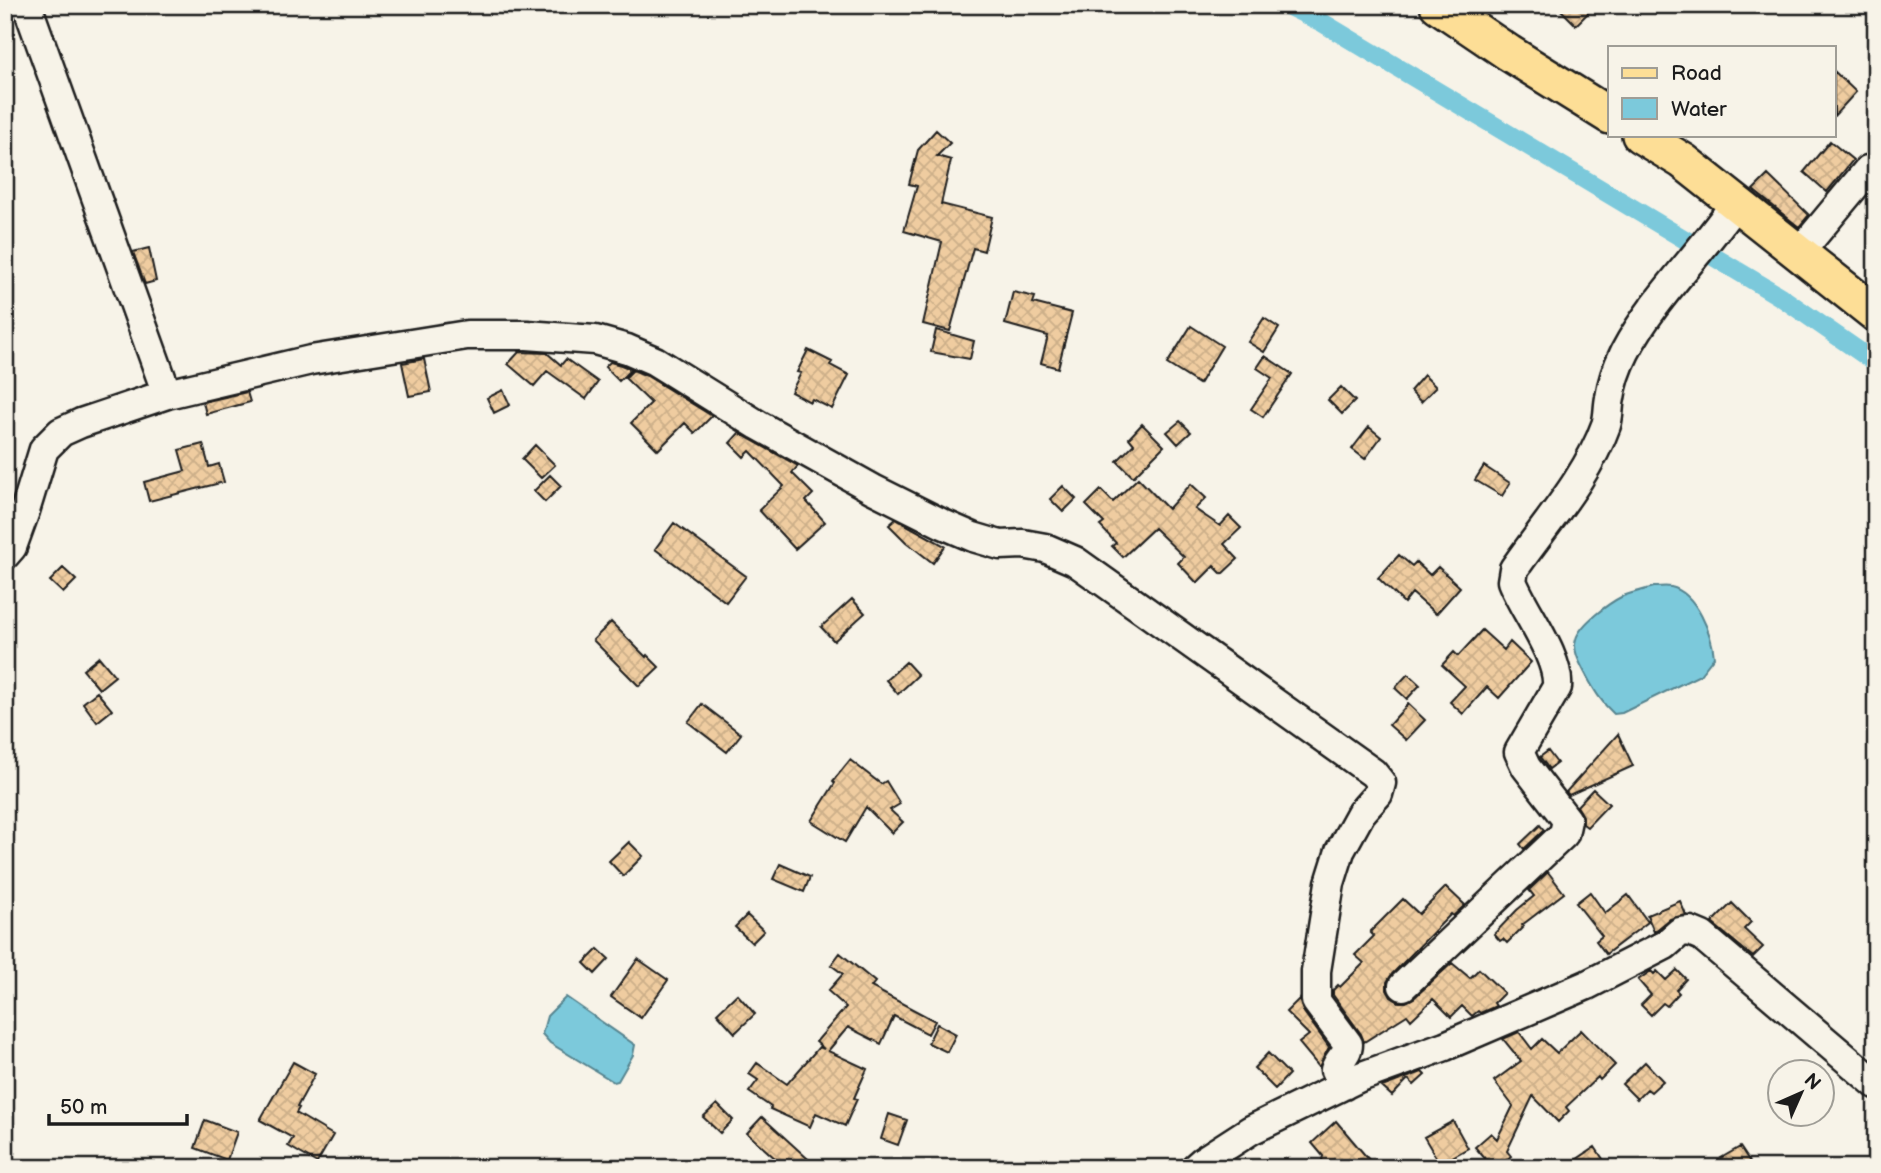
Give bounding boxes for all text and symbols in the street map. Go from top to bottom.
legend [1608,46,1836,136]
text: Road [1671,61,1722,86]
text: Water [1671,97,1727,122]
north arrow [1766,1058,1836,1128]
text: N [1799,1069,1825,1095]
scale bar [49,1082,187,1126]
text: 50 m [60,1095,107,1120]

